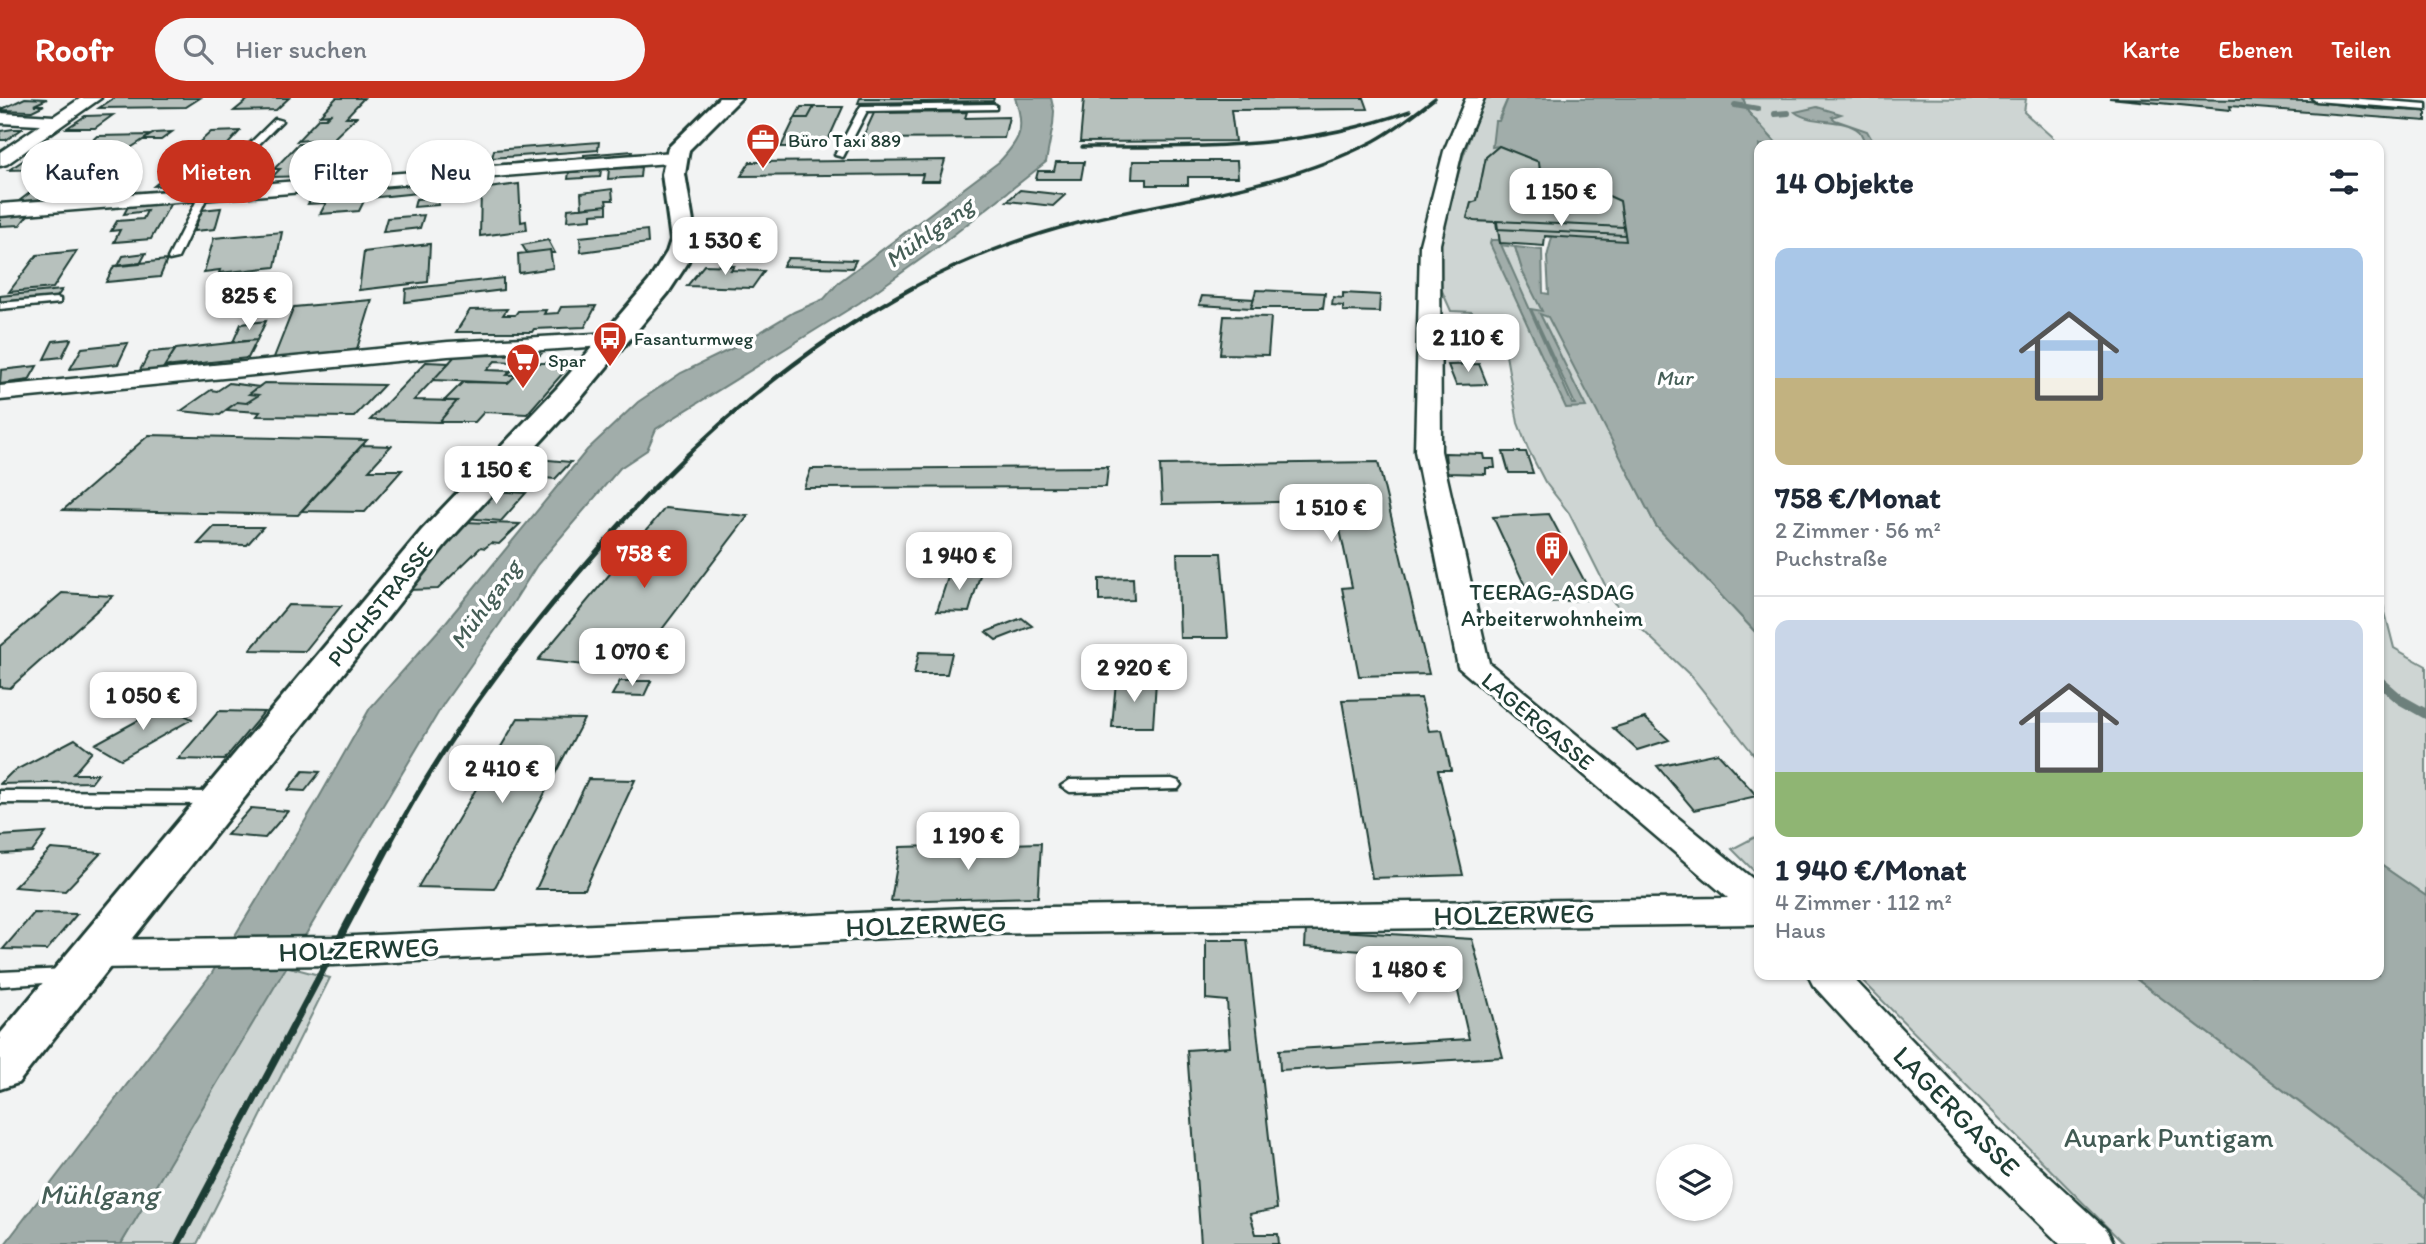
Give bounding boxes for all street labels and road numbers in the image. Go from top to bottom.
street label: PUCHSTRASSE [321,536,439,672]
street label: LAGERGASSE [1476,666,1600,776]
street label: HOLZERWEG [1433,896,1595,932]
street label: HOLZERWEG [845,904,1007,944]
street label: HOLZERWEG [278,929,440,969]
street label: LAGERGASSE [1886,1039,2028,1183]

